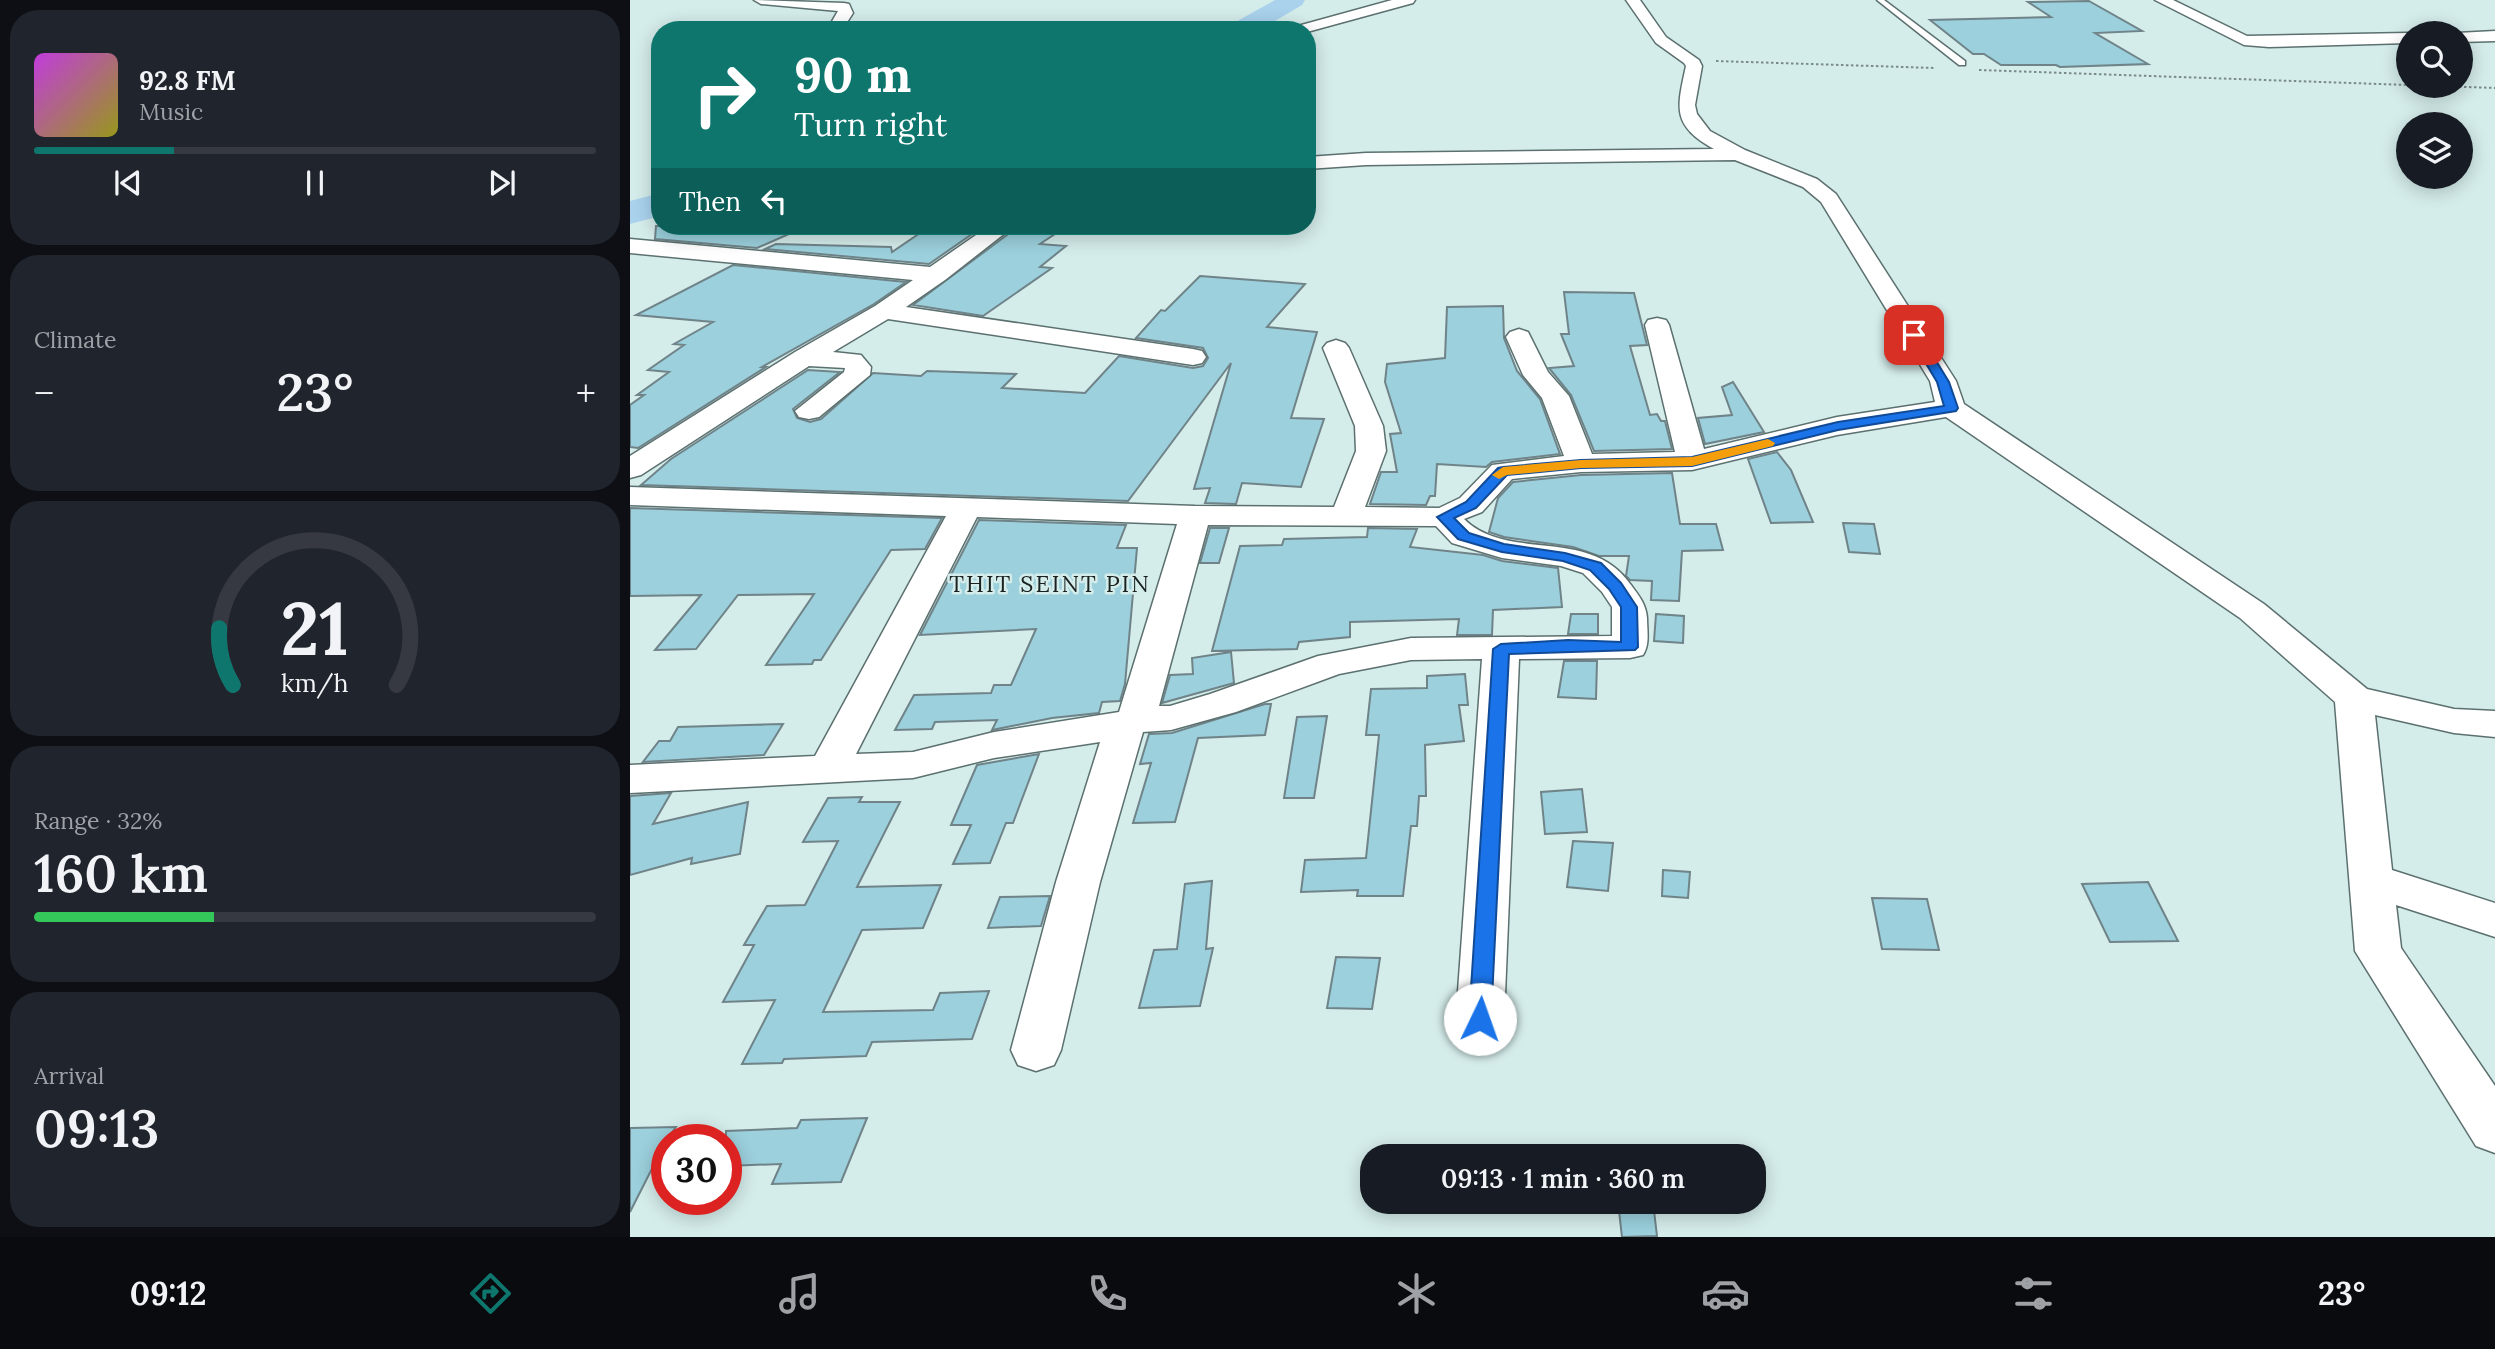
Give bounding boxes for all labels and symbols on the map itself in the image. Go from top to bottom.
pin [1884,305,1944,365]
district label: THIT SEINT PIN [949,569,1151,598]
position arrow [1443,982,1517,1056]
speed limit sign: 30 [651,1124,742,1215]

